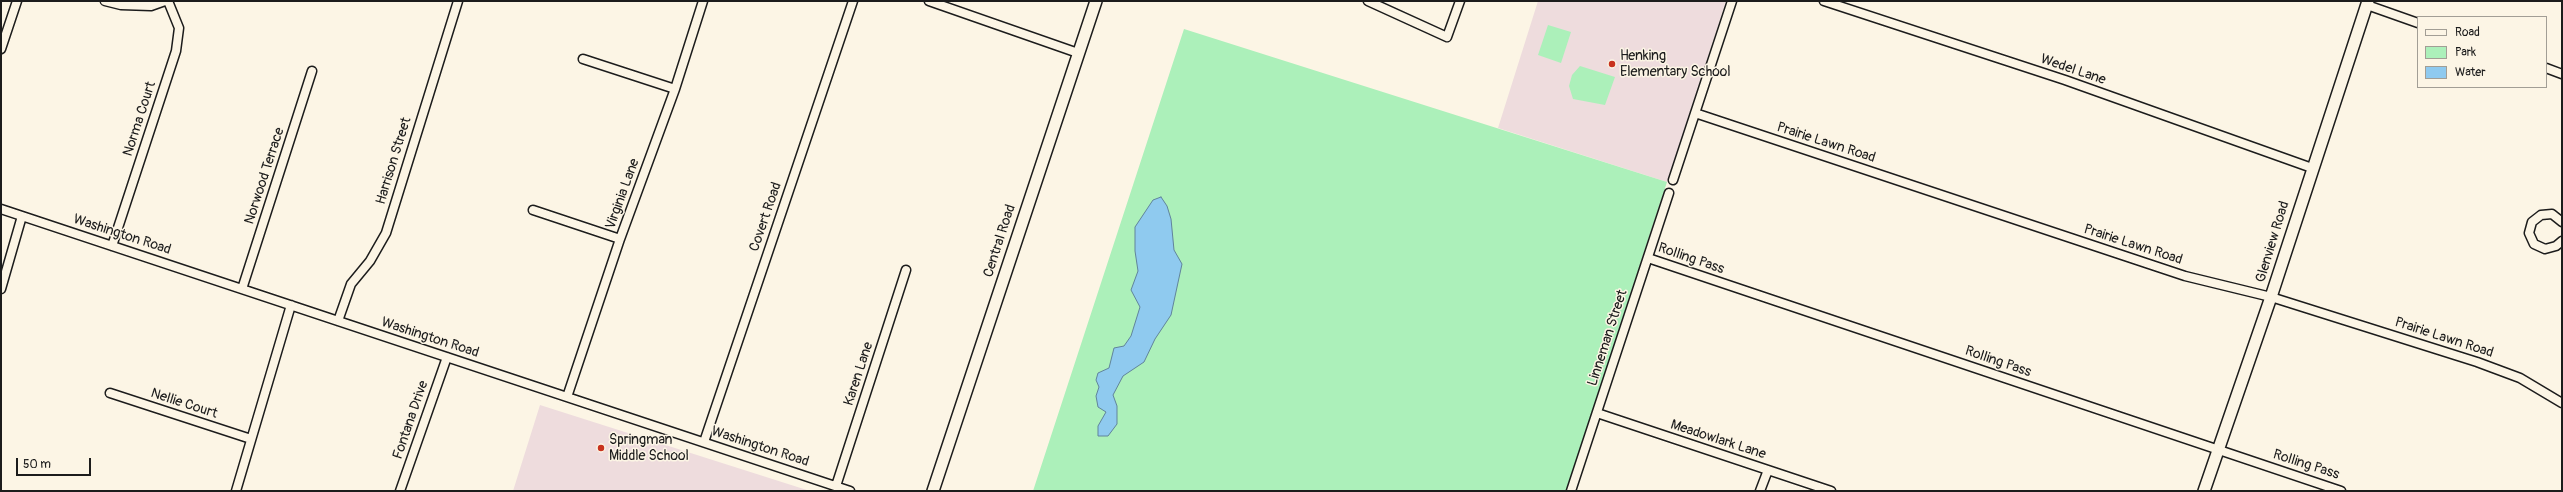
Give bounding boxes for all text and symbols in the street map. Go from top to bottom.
legend [2417,16,2547,88]
text: Road [2455,25,2480,40]
text: Park [2455,45,2476,60]
place label: Henking Elementary School [1620,48,1731,80]
street label: Wedel Lane [2038,51,2108,89]
marker: Henking Elementary School [1607,59,1617,69]
text: Water [2455,65,2486,80]
street label: Norma Court [120,79,160,159]
street label: Harrison Street [373,115,415,207]
street label: Prairie Lawn Road [1775,119,1877,167]
street label: Norwood Terrace [241,126,289,226]
street label: Virginia Lane [602,156,644,232]
street label: Covert Road [746,180,786,254]
street label: Glenview Road [2253,199,2293,285]
street label: Central Road [980,202,1020,280]
street label: Washington Road [71,211,173,259]
street label: Prairie Lawn Road [2082,221,2184,269]
street label: Rolling Pass [1656,240,1726,278]
street label: Linneman Street [1585,288,1631,388]
street label: Washington Road [379,314,481,362]
street label: Prairie Lawn Road [2393,314,2495,362]
street label: Karen Lane [841,340,877,408]
street label: Rolling Pass [1963,343,2033,381]
street label: Fontana Drive [390,379,432,461]
street label: Nellie Court [148,385,220,423]
street label: Meadowlark Lane [1668,417,1768,463]
street label: Washington Road [709,423,811,471]
place label: Springman Middle School [609,432,689,464]
marker: Springman Middle School [596,443,606,453]
street label: Rolling Pass [2271,446,2341,484]
scale bar [18,450,93,476]
text: 50 m [23,457,51,472]

